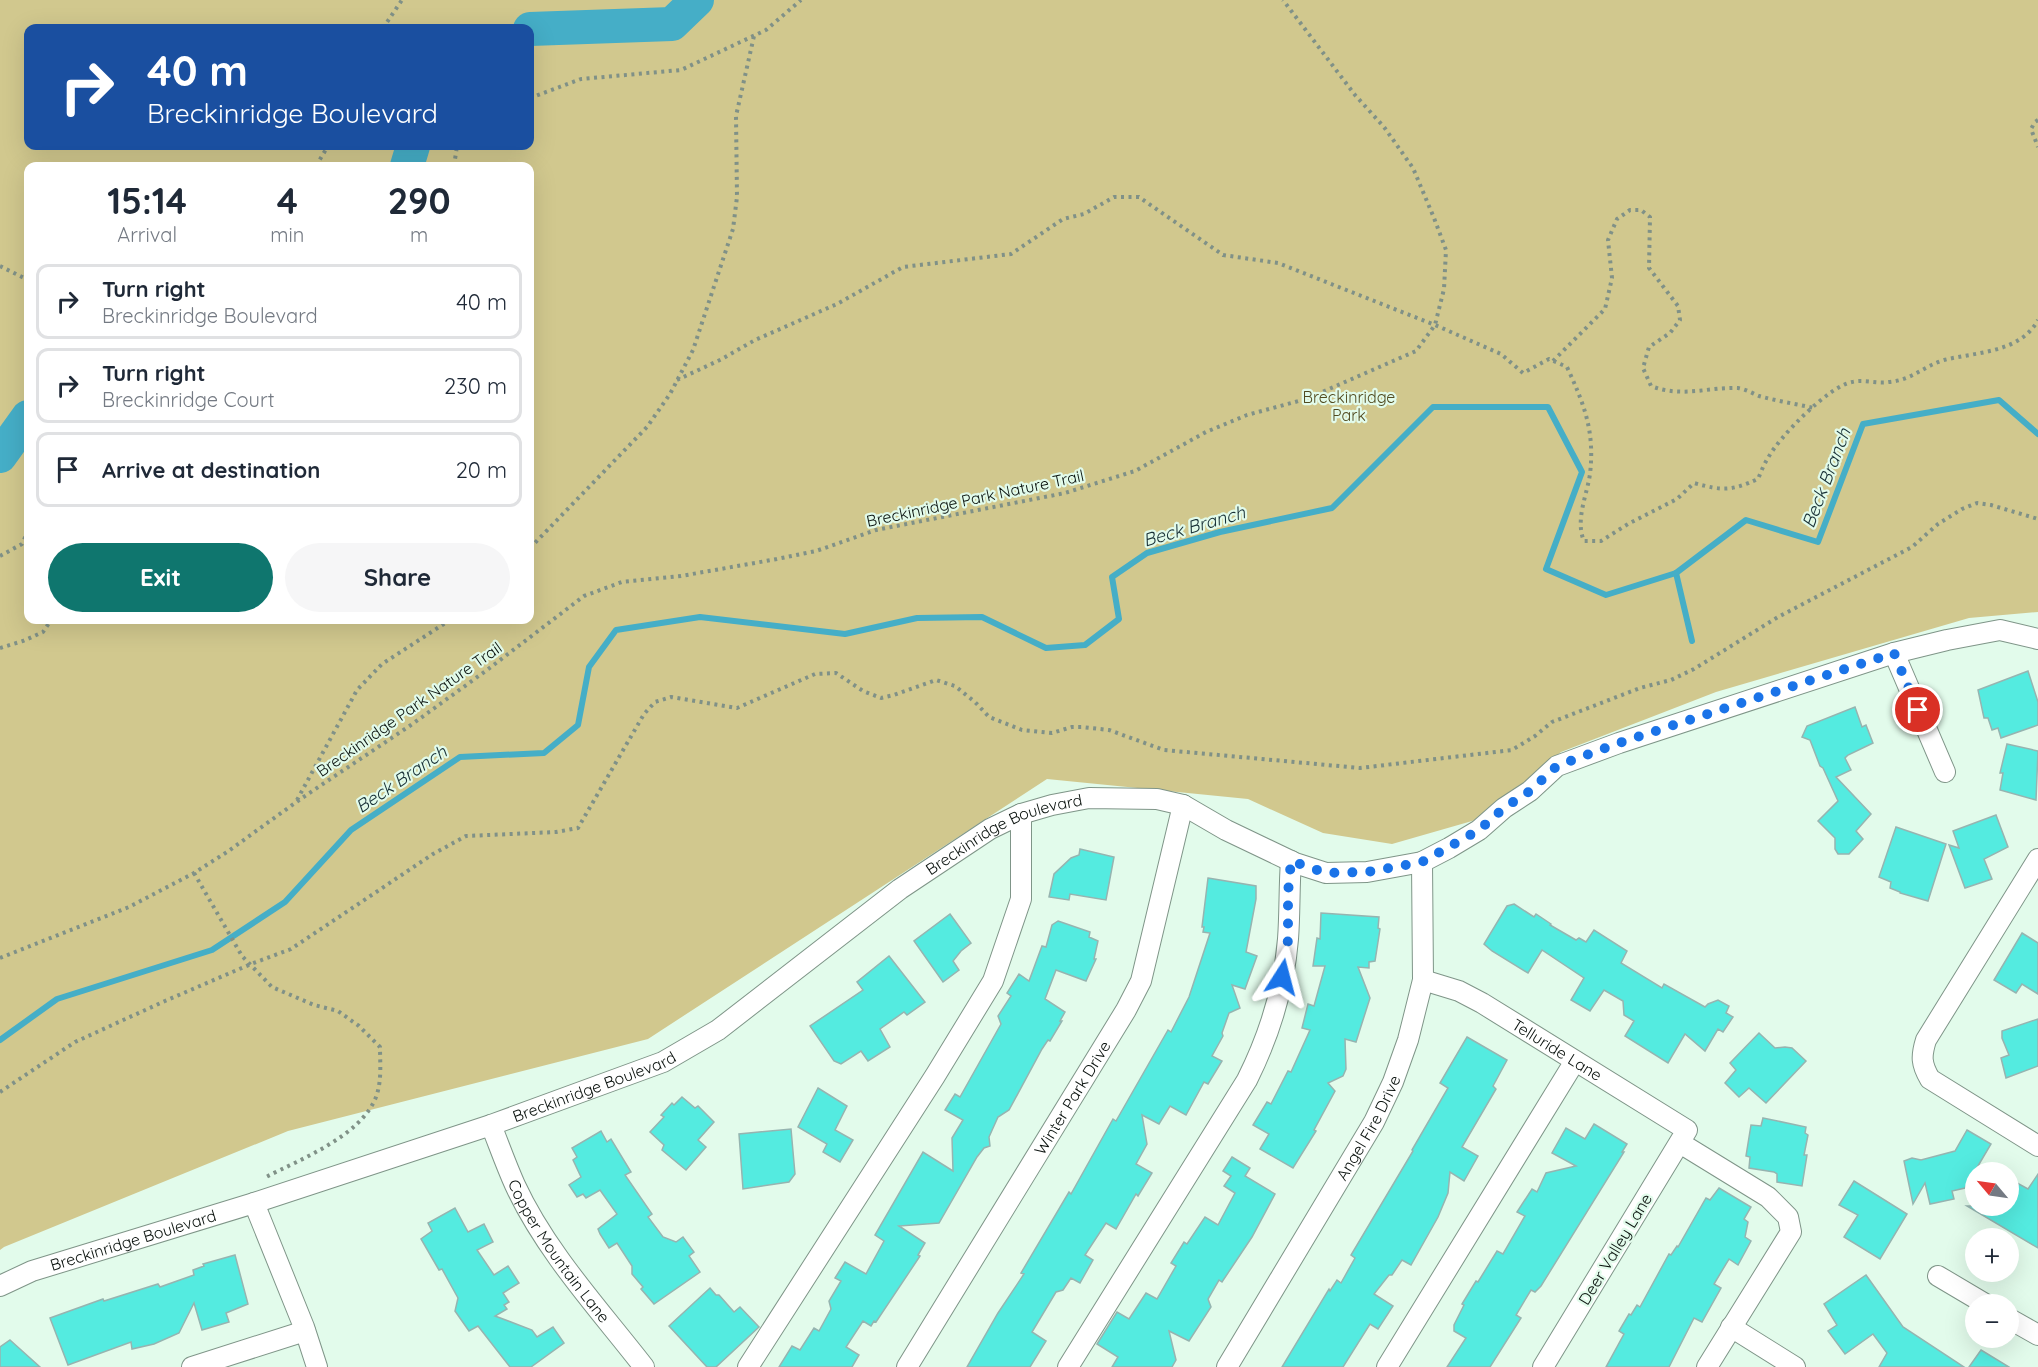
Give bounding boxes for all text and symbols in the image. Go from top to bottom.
text: 40 m [147,44,248,97]
icon: right [48,48,126,126]
text: Breckinridge Boulevard [147,96,438,130]
text: 15:14 [107,178,187,223]
text: 4 [277,178,298,223]
text: 290 [388,178,451,223]
text: Arrival [117,222,177,247]
text: min [270,222,304,247]
text: m [410,222,428,247]
text: Turn right [102,275,206,303]
icon: right [51,285,84,318]
text: 40 m [456,288,507,316]
text: Breckinridge Boulevard [102,303,318,328]
text: Turn right [102,359,206,387]
icon: right [51,369,84,402]
text: 230 m [444,372,507,400]
text: Breckinridge Court [102,387,274,412]
park label: Breckinridge Park [1303,387,1395,425]
water label: Beck Branch [1796,424,1856,531]
icon: arrive [51,453,84,486]
text: Arrive at destination [102,456,320,484]
text: 20 m [456,456,507,484]
street label: Breckinridge Park Nature Trail [864,465,1086,531]
water label: Beck Branch [1140,500,1248,552]
button: Exit [48,543,273,612]
button: Share [285,543,510,612]
street label: Breckinridge Park Nature Trail [312,637,506,781]
pin [1892,684,1943,735]
icon: arrive [1901,693,1934,726]
water label: Beck Branch [351,740,452,818]
street label: Breckinridge Boulevard [922,790,1084,879]
position arrow [1250,945,1314,1009]
street label: Telluride Lane [1508,1014,1606,1085]
street label: Winter Park Drive [1030,1037,1115,1158]
street label: Breckinridge Boulevard [510,1047,679,1126]
street label: Angel Fire Drive [1331,1073,1405,1184]
north arrow [1965,1162,2019,1216]
map controls [1965,1162,2019,1348]
street label: Copper Mountain Lane [504,1176,614,1327]
street label: Deer Valley Lane [1574,1190,1656,1308]
street label: Breckinridge Boulevard [48,1205,218,1275]
button: + [1965,1228,2019,1282]
button: − [1965,1294,2019,1348]

